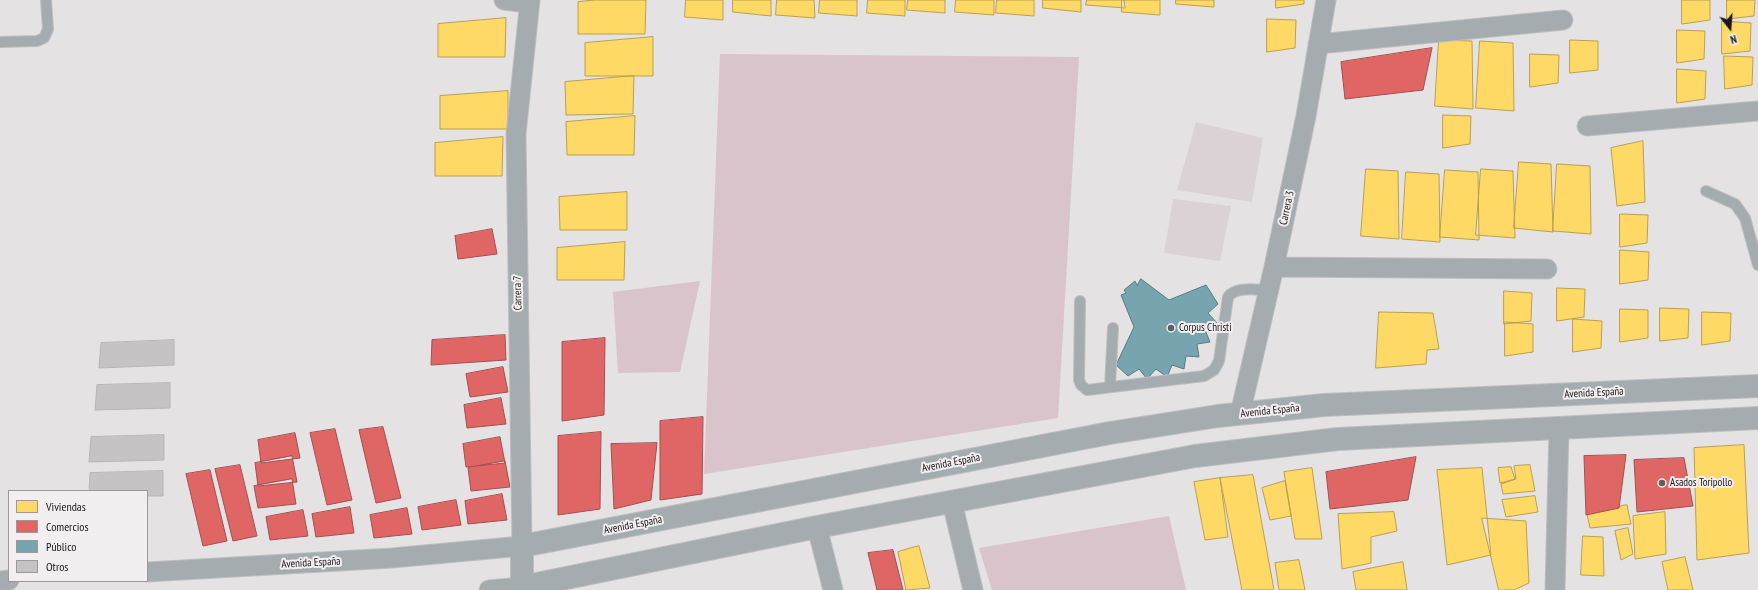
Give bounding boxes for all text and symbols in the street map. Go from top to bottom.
north arrow [1710,8,1750,48]
text: N [1729,32,1738,47]
street label: Carrera 3 [1277,190,1297,226]
street label: Carrera 7 [511,276,525,310]
place label: Corpus Christi [1179,321,1232,335]
marker: Corpus Christi [1166,323,1176,333]
street label: Avenida España [1564,385,1624,401]
street label: Avenida España [1240,401,1300,421]
street label: Avenida España [921,451,981,475]
place label: Asados Toripollo [1670,476,1732,490]
marker: Asados Toripollo [1657,478,1667,488]
legend [8,490,148,582]
text: Viviendas [46,499,86,514]
street label: Avenida España [603,513,663,537]
text: Comercios [46,519,89,534]
text: Público [46,539,76,554]
street label: Avenida España [281,555,341,571]
text: Otros [46,559,68,574]

